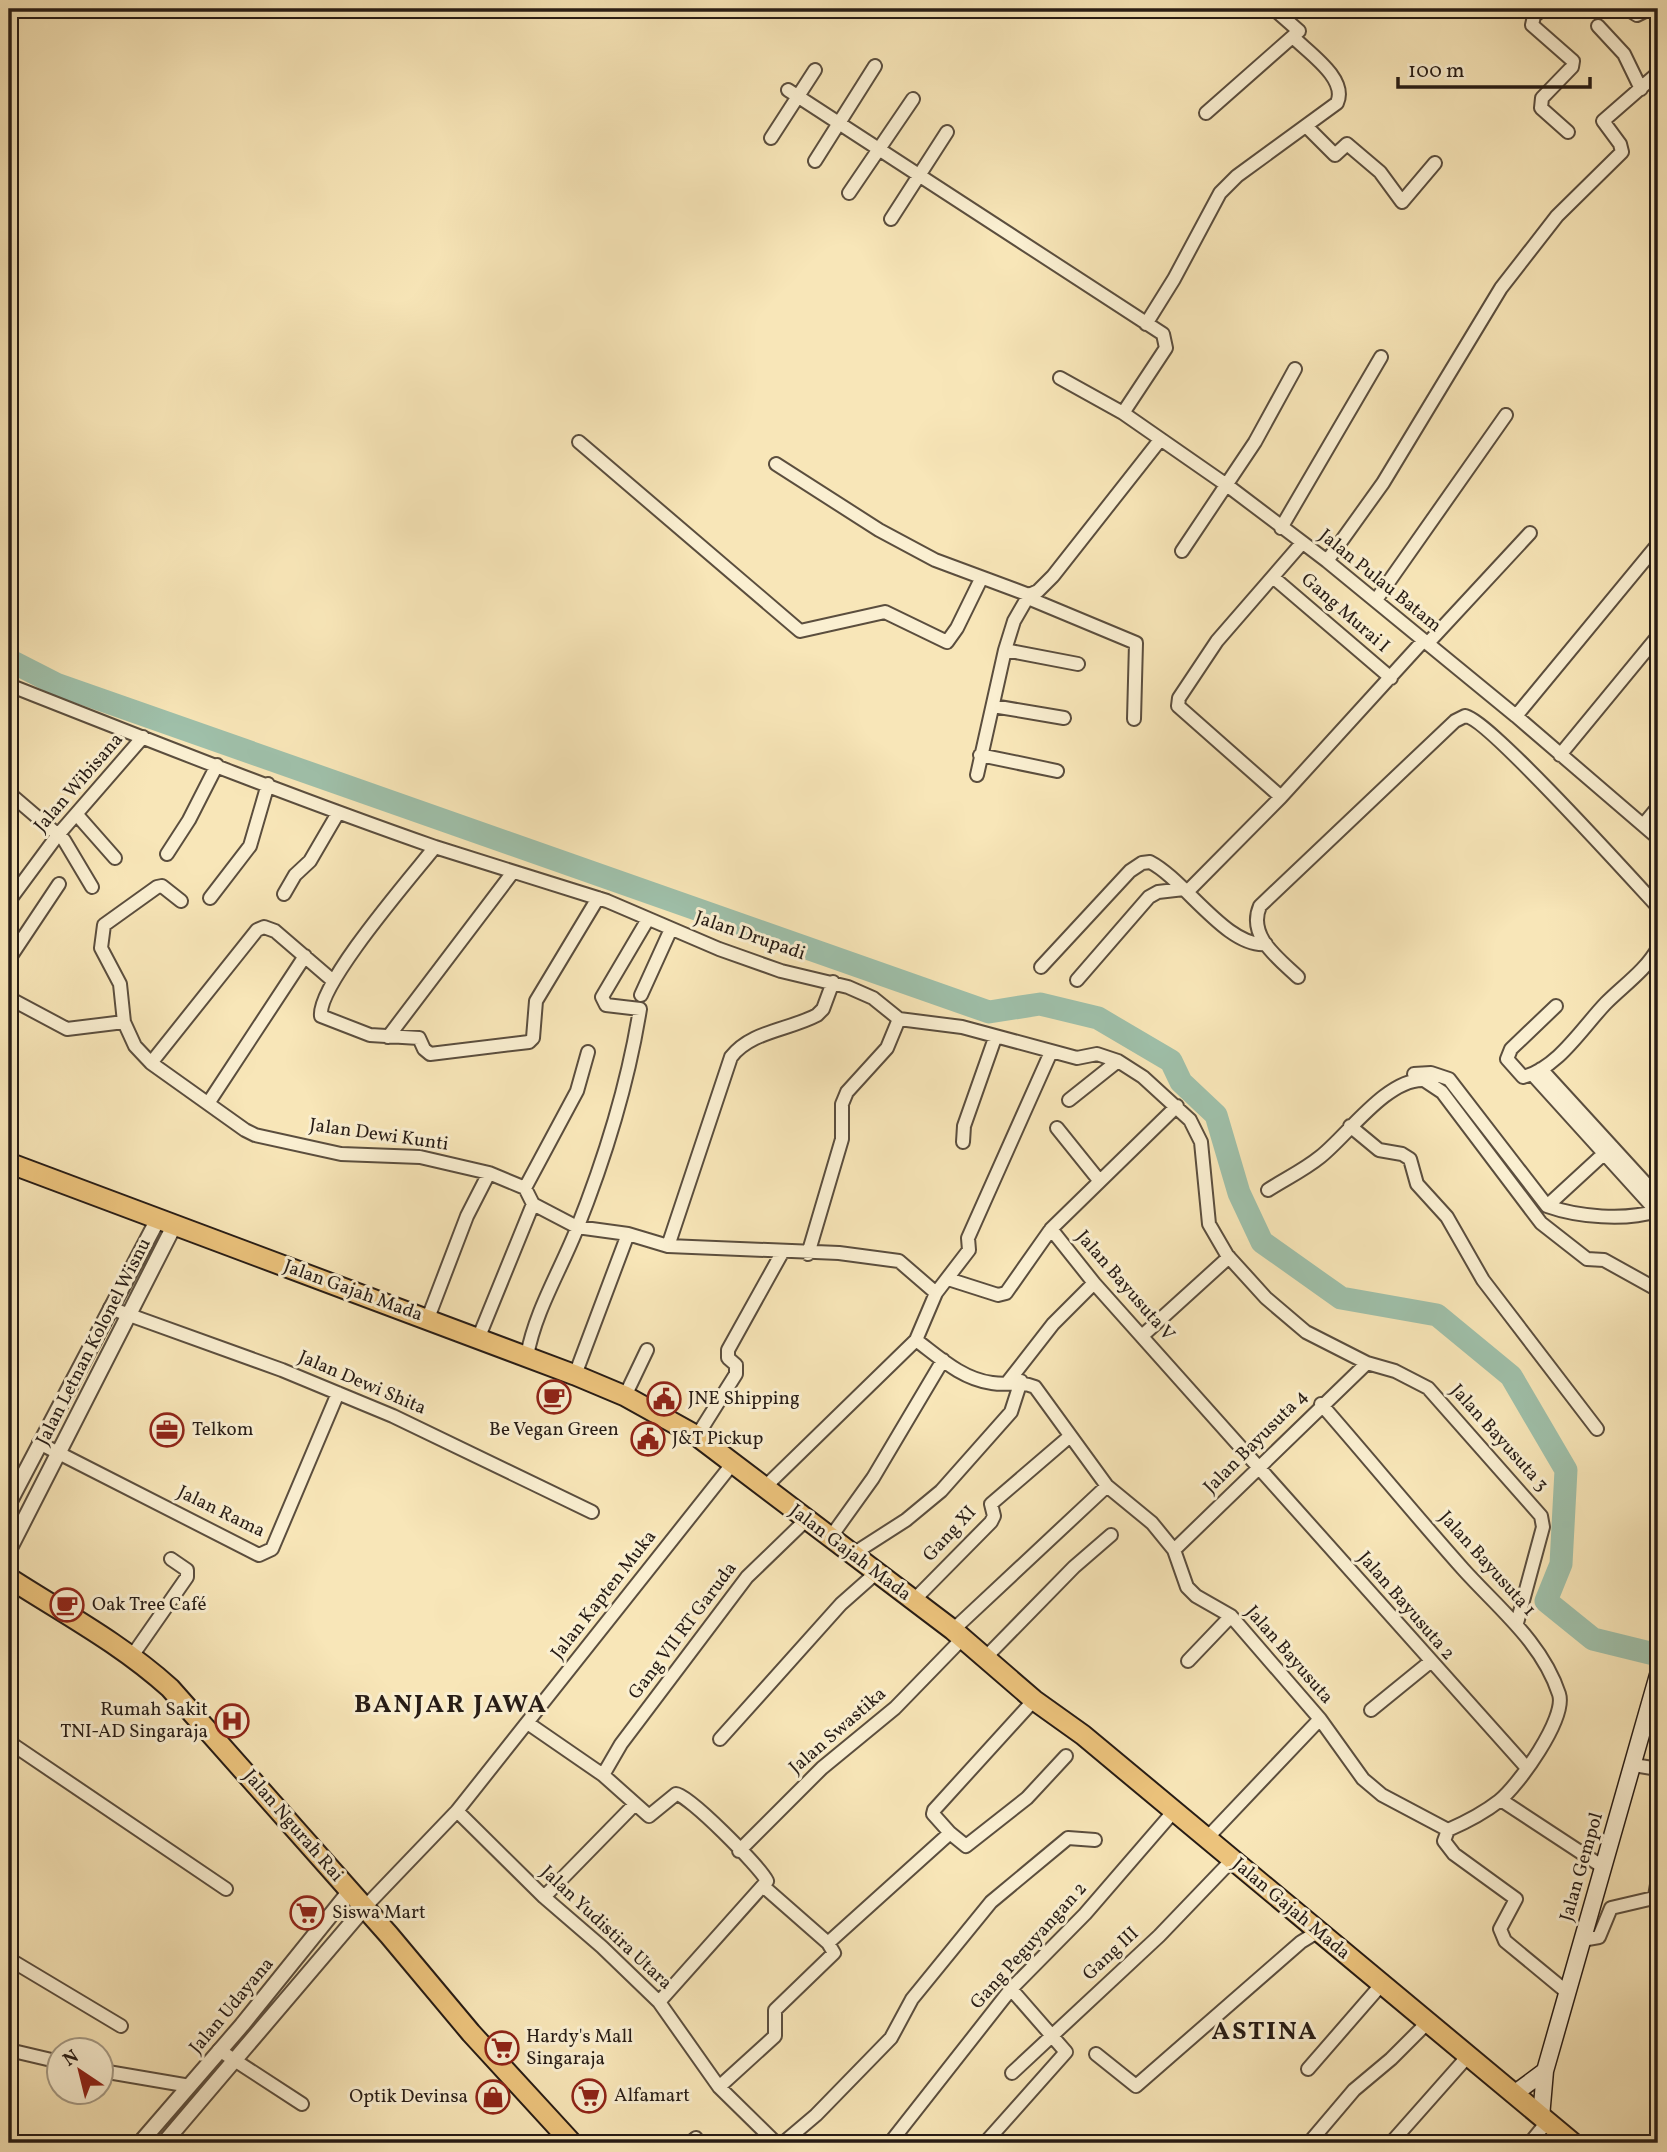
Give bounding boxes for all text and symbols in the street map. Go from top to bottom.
scale bar [1398,46,1590,90]
text: 100 m [1408,57,1465,86]
street label: Jalan Pulau Batam [1313,523,1447,639]
street label: Gang Murai I [1295,567,1395,659]
street label: Jalan Wibisana [28,728,130,838]
street label: Jalan Drupadi [691,905,809,967]
street label: Jalan Dewi Kunti [308,1112,451,1158]
street label: Jalan Bayusuta V [1070,1225,1180,1347]
street label: Jalan Letnan Kolonel Wisnu [30,1234,158,1450]
street label: Jalan Gajah Mada [280,1254,426,1328]
street label: Jalan Dewi Shita [294,1344,430,1422]
cafe icon: Be Vegan Green [535,1378,573,1416]
street label: Jalan Bayusuta 3 [1444,1379,1554,1497]
public building icon: JNE Shipping [645,1380,683,1418]
street label: Jalan Bayusuta 4 [1198,1384,1314,1500]
place label: JNE Shipping [688,1386,800,1412]
office icon: Telkom [148,1411,186,1449]
place label: Telkom [192,1417,254,1443]
place label: Be Vegan Green [489,1417,619,1443]
public building icon: J&T Pickup [629,1420,667,1458]
place label: J&T Pickup [672,1426,764,1452]
street label: Jalan Rama [173,1480,269,1544]
street label: Jalan Gajah Mada [784,1498,916,1608]
street label: Gang XI [917,1500,983,1568]
street label: Jalan Bayusuta 1 [1433,1506,1541,1622]
street label: Jalan Kapten Muka [545,1525,663,1665]
street label: Jalan Bayusuta 2 [1351,1546,1461,1666]
street label: Gang VII RT Garuda [623,1557,743,1705]
cafe icon: Oak Tree Café [48,1586,86,1624]
place label: Oak Tree Café [92,1592,206,1618]
street label: Jalan Bayusuta [1239,1600,1339,1710]
street label: Jalan Swastika [784,1681,892,1781]
district label: BANJAR JAWA [354,1687,548,1723]
place label: Rumah Sakit TNI-AD Singaraja [60,1697,208,1745]
hospital icon: Rumah Sakit TNI-AD Singaraja [213,1702,251,1740]
street label: Jalan Ngurah Rai [237,1764,349,1888]
street label: Jalan Gempol [1554,1809,1610,1925]
street label: Jalan Gajah Mada [1226,1852,1356,1966]
street label: Jalan Yudistira Utara [534,1860,678,1996]
street label: Gang Peguyangan 2 [965,1877,1093,2015]
supermarket icon: Siswa Mart [288,1894,326,1932]
place label: Siswa Mart [332,1900,426,1926]
street label: Gang III [1077,1921,1145,1987]
street label: Jalan Udayana [184,1952,280,2060]
district label: ASTINA [1212,2014,1318,2050]
place label: Hardy's Mall Singaraja [526,2024,633,2072]
supermarket icon: Hardy's Mall Singaraja [483,2029,521,2067]
north arrow [46,2036,116,2106]
text: N [58,2044,85,2073]
supermarket icon: Alfamart [570,2077,608,2115]
shop icon: Optik Devinsa [474,2078,512,2116]
place label: Alfamart [614,2083,690,2109]
place label: Optik Devinsa [349,2084,468,2110]

